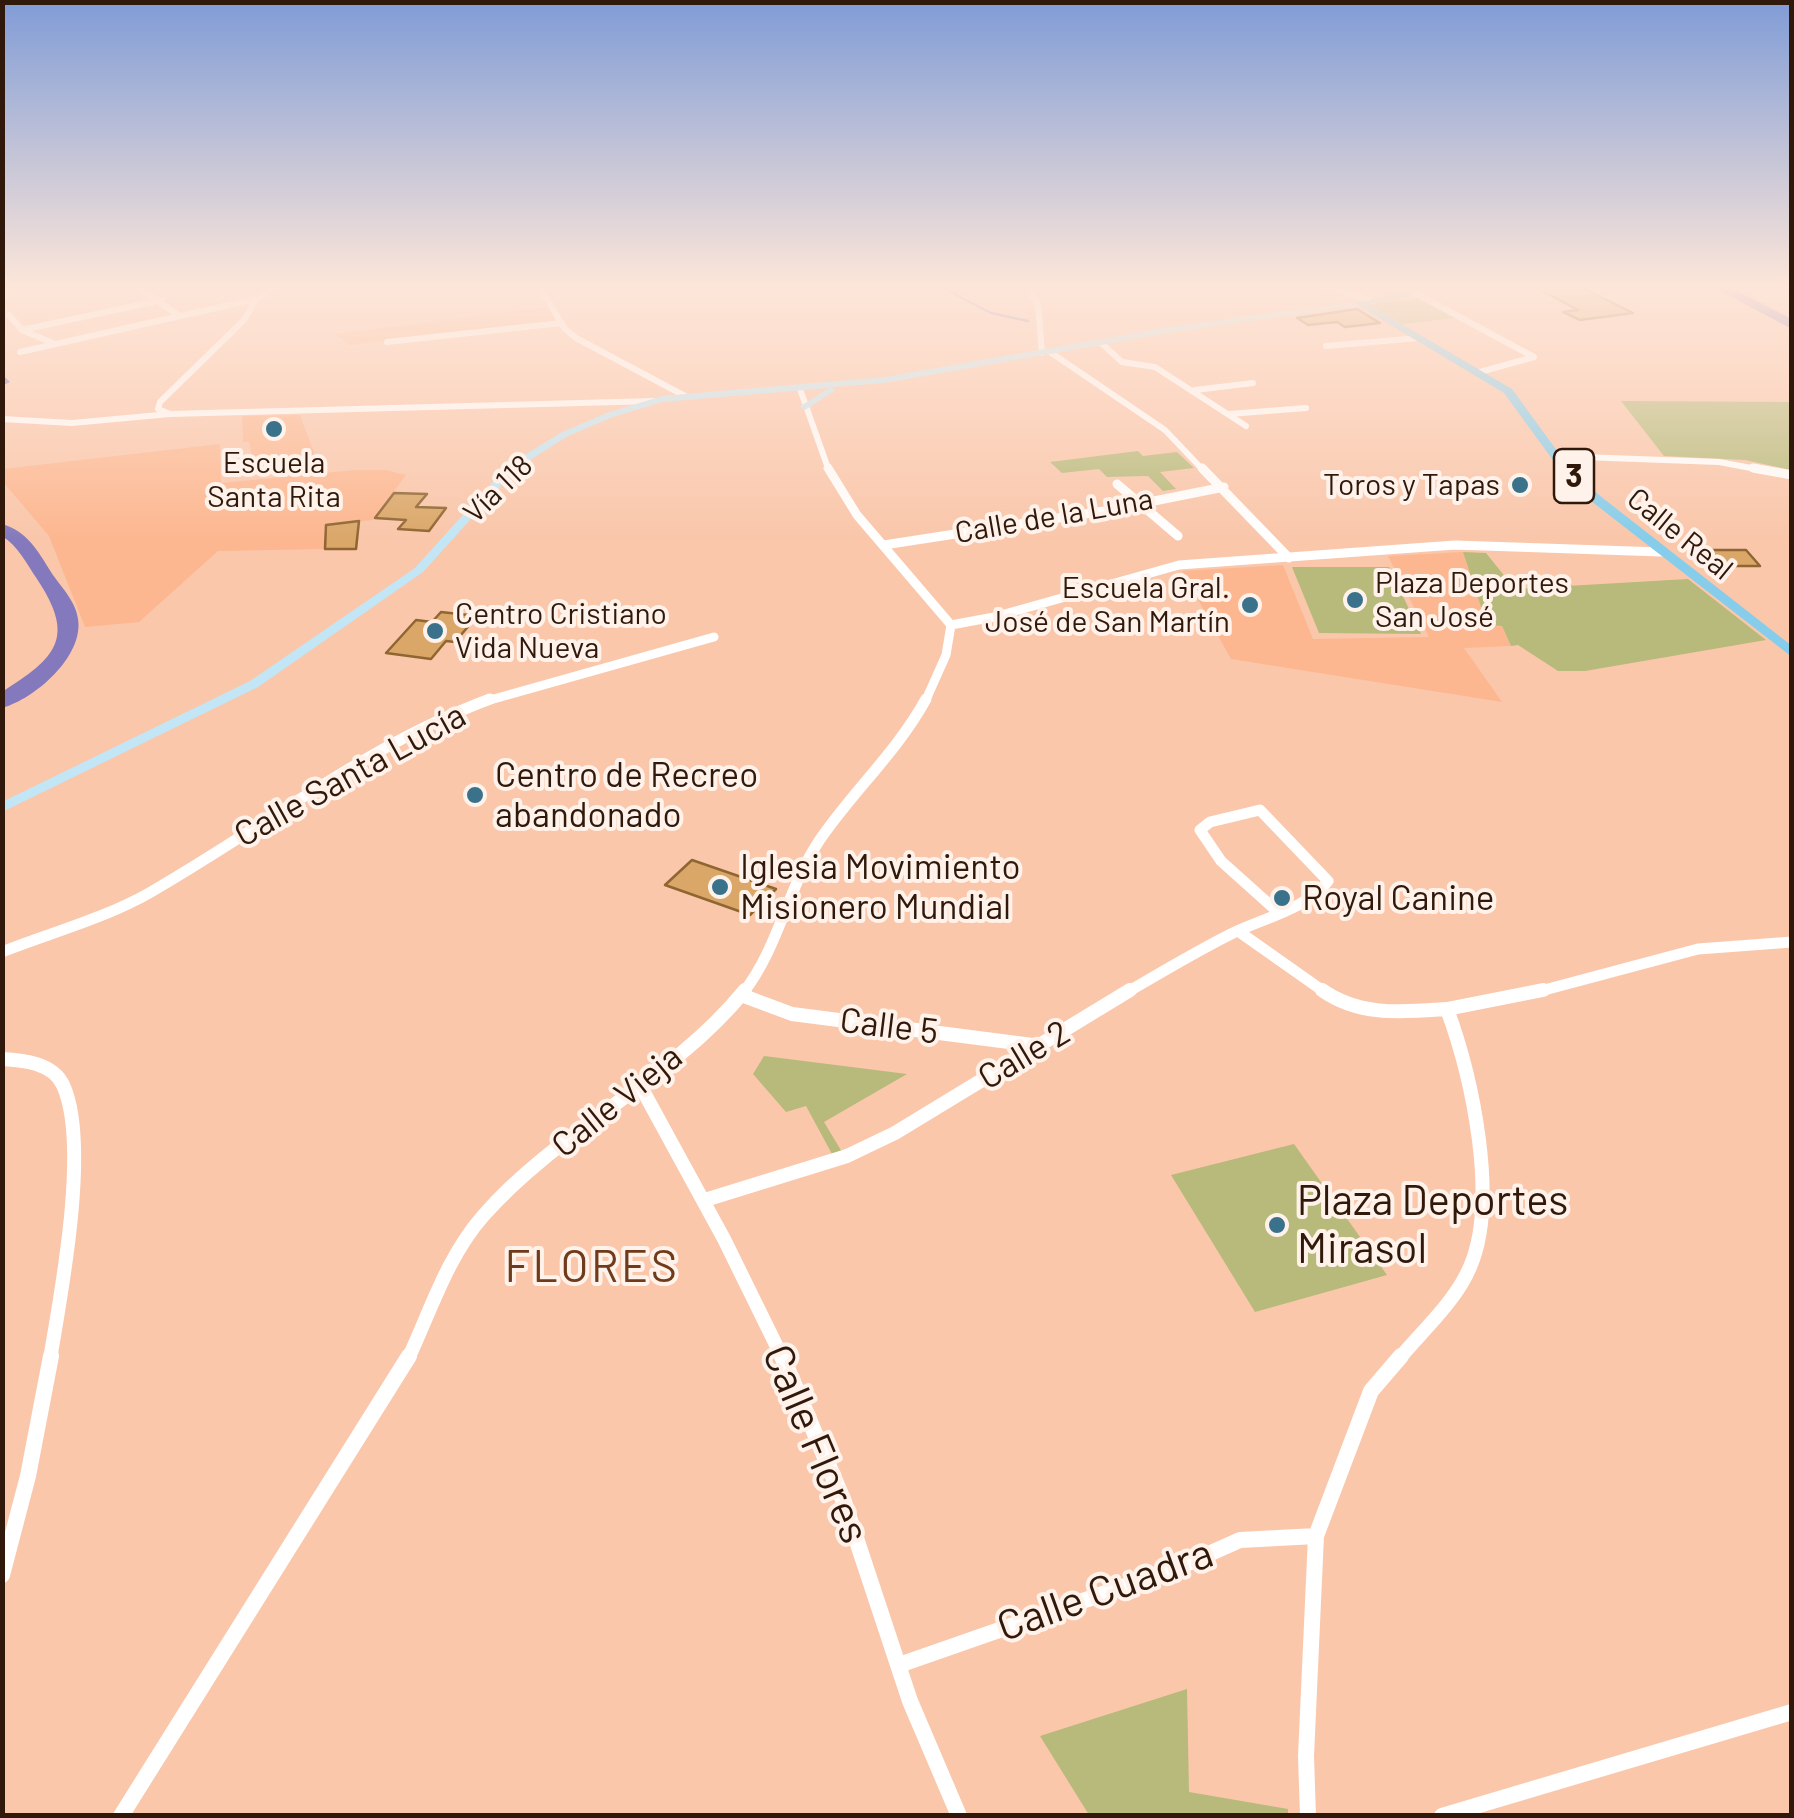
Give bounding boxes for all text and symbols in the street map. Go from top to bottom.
marker: Escuela Santa Rita [263,418,285,440]
place label: Escuela Santa Rita [207,445,341,516]
street label: Vía 118 [456,448,540,530]
road number: 3 [1554,449,1594,503]
place label: Toros y Tapas [1323,467,1500,503]
marker: Toros y Tapas [1509,474,1531,496]
street label: Calle de la Luna [952,481,1156,551]
street label: Calle Real [1620,481,1740,587]
place label: Plaza Deportes San José [1375,565,1569,636]
place label: Escuela Gral. José de San Martín [985,570,1230,640]
marker: Plaza Deportes San José [1344,589,1366,611]
marker: Escuela Gral. José de San Martín [1239,594,1261,616]
place label: Centro Cristiano Vida Nueva [455,596,667,666]
marker: Centro Cristiano Vida Nueva [424,620,446,642]
street label: Calle Santa Lucía [227,694,473,856]
place label: Centro de Recreo abandonado [495,754,758,836]
marker: Centro de Recreo abandonado [464,784,486,806]
place label: Iglesia Movimiento Misionero Mundial [740,846,1020,928]
marker: Iglesia Movimiento Misionero Mundial [709,876,731,898]
place label: Royal Canine [1302,877,1494,919]
marker: Royal Canine [1271,887,1293,909]
street label: Calle 5 [837,999,941,1053]
street label: Calle 2 [971,1011,1077,1099]
street label: Calle Vieja [543,1036,691,1166]
place label: Plaza Deportes Mirasol [1297,1176,1568,1274]
marker: Plaza Deportes Mirasol [1266,1214,1288,1236]
district label: FLORES [504,1240,680,1294]
street label: Calle Flores [752,1337,880,1551]
street label: Calle Cuadra [990,1528,1220,1652]

